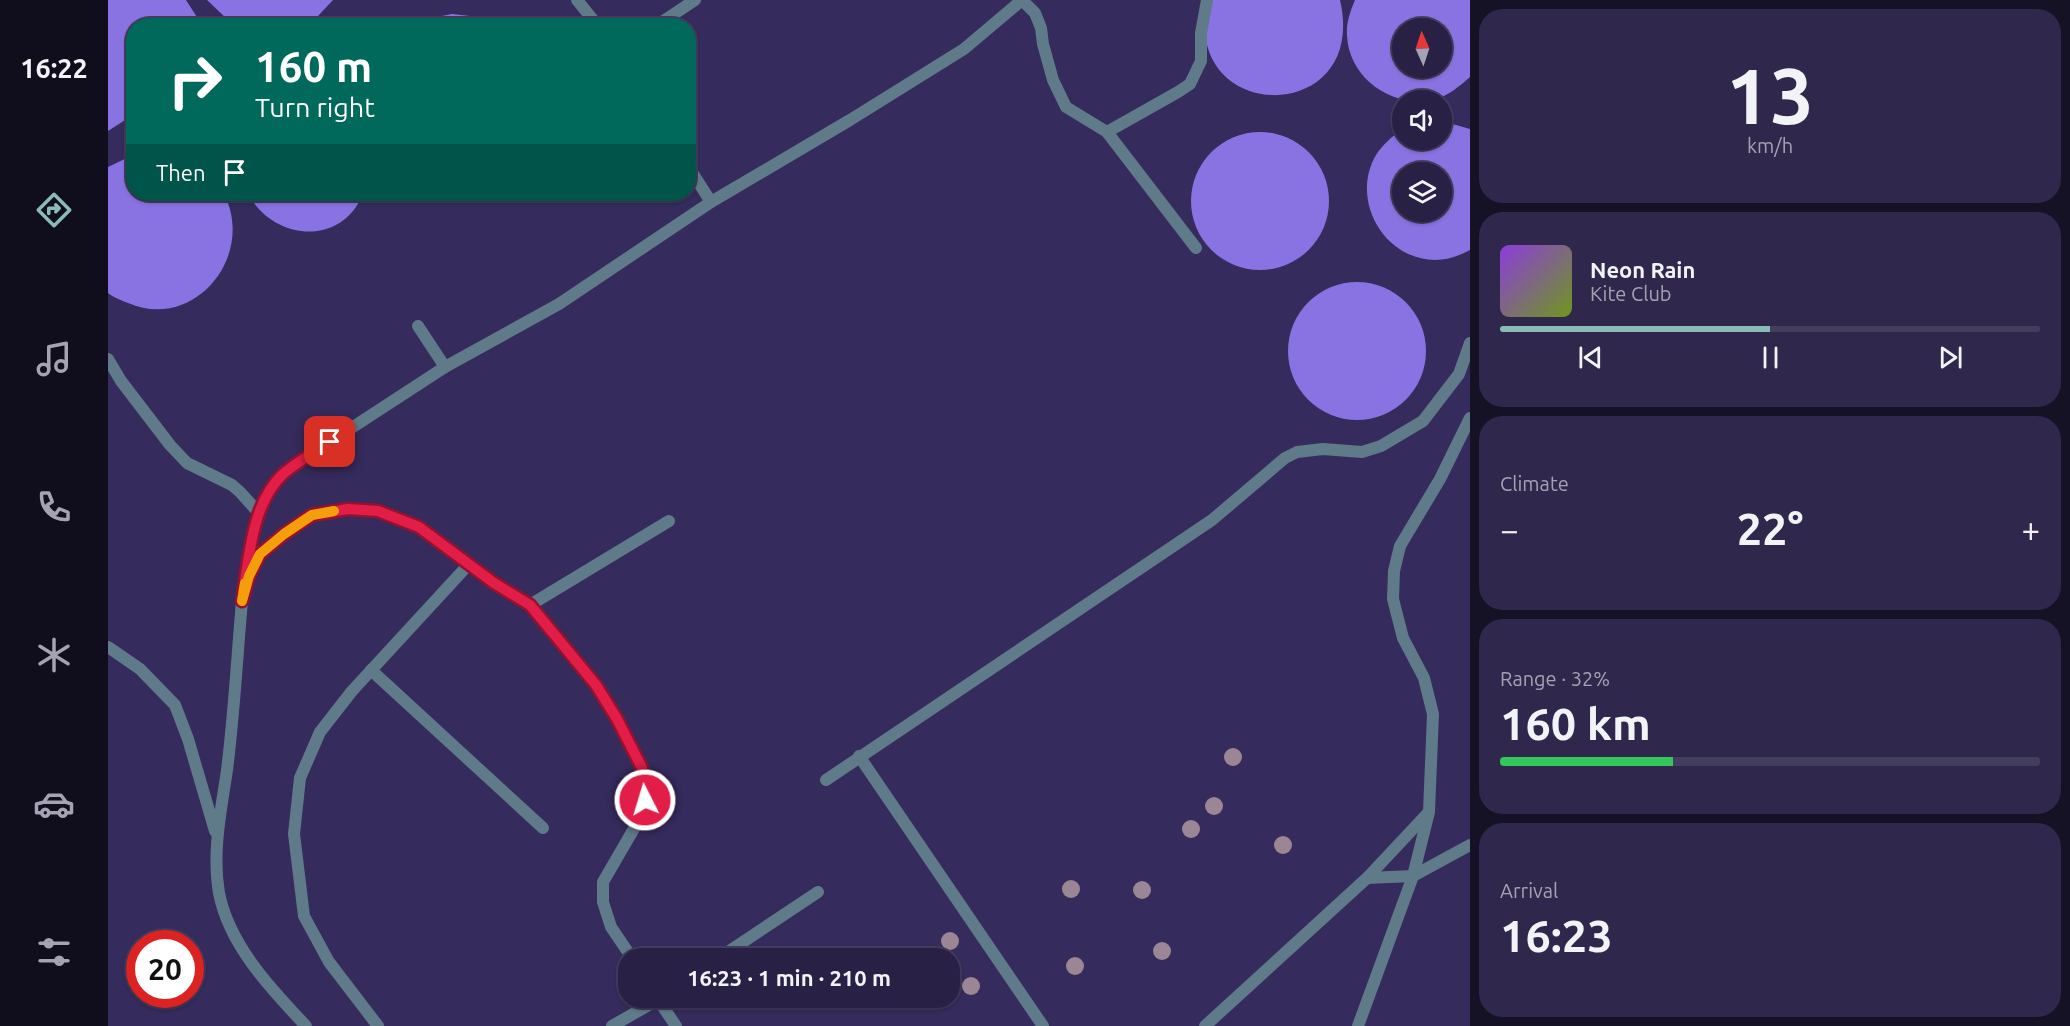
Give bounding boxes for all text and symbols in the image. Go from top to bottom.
north arrow [1392,18,1452,78]
map controls [1392,18,1452,222]
icon: right [156,42,234,120]
text: 160 m [255,43,372,90]
text: 13 [1726,51,1814,139]
text: 16:22 [20,53,88,83]
button: sound [1392,90,1452,150]
text: Turn right [255,92,375,122]
text: km/h [1747,134,1793,157]
icon: arrive [218,156,251,189]
text: Then [156,160,206,185]
button: layers [1392,162,1452,222]
icon: directions [33,189,75,231]
text: Neon Rain [1590,257,1695,282]
text: Kite Club [1590,282,1672,305]
icon: music [33,338,75,380]
icon: previous [1574,341,1607,374]
icon: pause [1754,341,1787,374]
icon: next [1934,341,1967,374]
pin [304,416,355,467]
icon: arrive [313,425,346,458]
text: Climate [1500,472,1569,495]
icon: phone [33,486,75,528]
text: 22° [1737,503,1803,554]
text: − [1500,511,1519,548]
text: + [2021,511,2040,548]
icon: climate [33,634,75,676]
text: Range · 32% [1500,667,1610,690]
text: 160 km [1500,698,1651,749]
position arrow [613,768,677,832]
icon: car [33,783,75,825]
text: Arrival [1500,879,1558,902]
text: 16:23 [1500,910,1613,961]
speed limit sign: 20 [126,930,204,1008]
icon: filters [33,931,75,973]
text: 16:23 · 1 min · 210 m [687,965,891,990]

